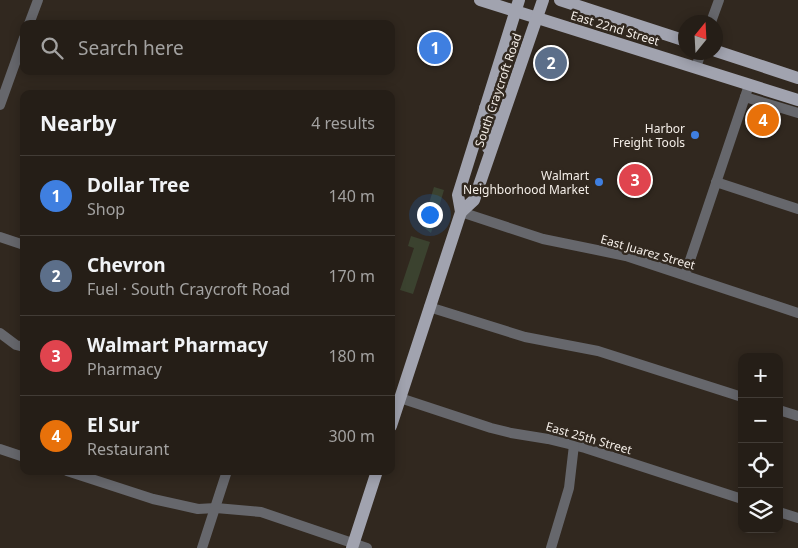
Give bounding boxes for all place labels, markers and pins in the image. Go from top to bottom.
pin: 1 [419,29,451,67]
pin: 2 [535,44,567,82]
pin: 4 [747,101,779,139]
place label: Harbor Freight Tools [613,120,685,151]
marker: Harbor Freight Tools [689,129,701,141]
pin: 3 [619,161,651,199]
place label: Walmart Neighborhood Market [463,167,590,198]
marker: Walmart Neighborhood Market [593,176,605,188]

